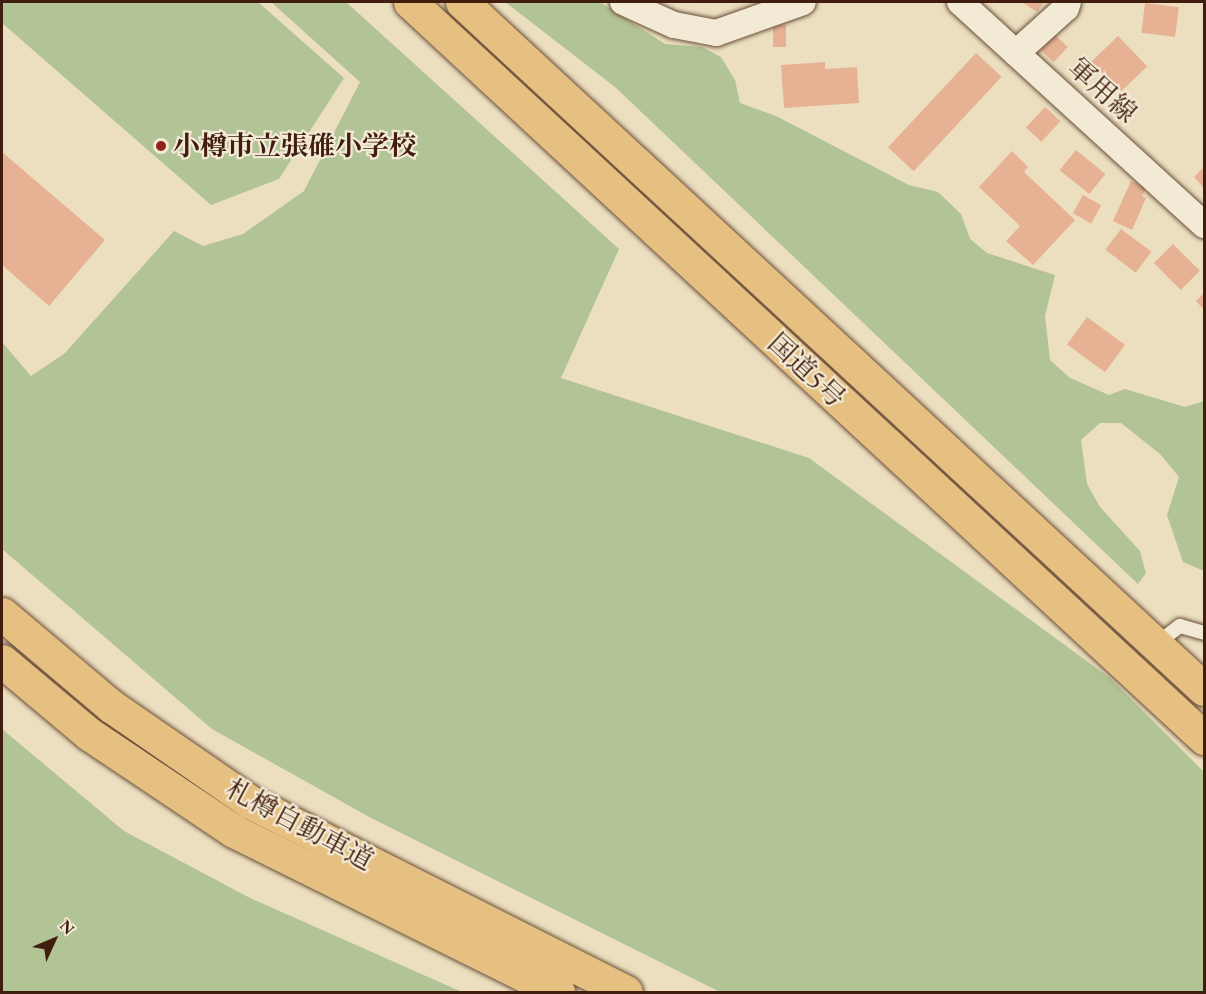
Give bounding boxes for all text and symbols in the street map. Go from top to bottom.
street label: 軍用線 [1062,51,1144,129]
place label: 小樽市立張碓小学校 [173,130,416,162]
marker: 小樽市立張碓小学校 [154,139,168,153]
street label: 国道5号 [762,326,852,414]
street label: 札樽自動車道 [221,772,379,876]
north arrow [24,910,84,970]
text: N [55,915,79,939]

